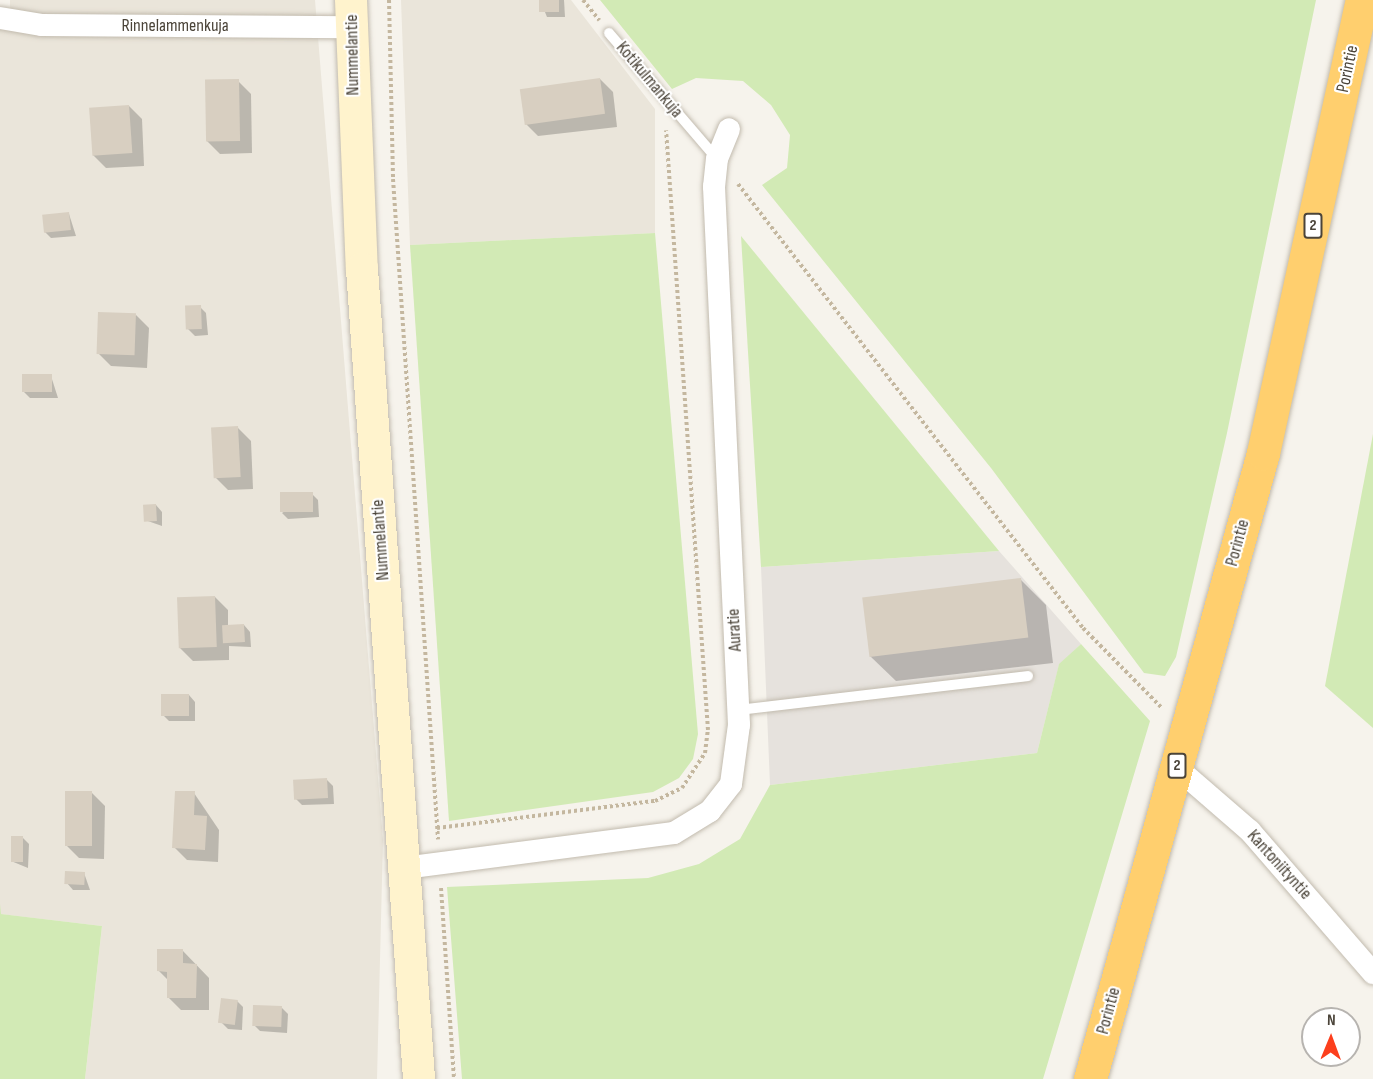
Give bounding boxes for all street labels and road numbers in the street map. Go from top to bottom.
street label: Nummelantie [341,14,365,96]
street label: Rinnelammenkuja [121,15,229,37]
street label: Kotikulmankuja [611,38,687,122]
street label: Porintie [1332,44,1364,94]
road number: 2 [1302,213,1324,239]
street label: Nummelantie [367,499,395,581]
street label: Porintie [1221,517,1255,569]
street label: Auratie [723,608,747,652]
road number: 2 [1166,753,1188,779]
street label: Kantoniityntie [1242,826,1316,904]
street label: Porintie [1092,985,1126,1037]

